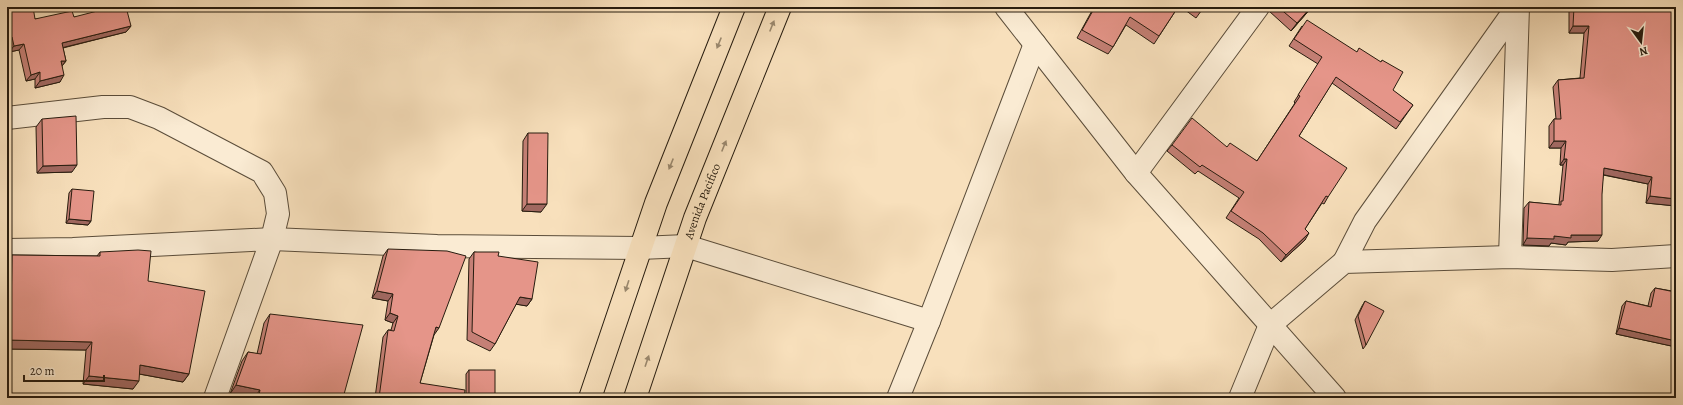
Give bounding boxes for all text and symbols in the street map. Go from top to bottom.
one-way arrow [770,19,776,31]
north arrow [1621,22,1661,62]
one-way arrow [716,38,722,50]
text: N [1638,43,1649,59]
one-way arrow [721,140,727,152]
one-way arrow [668,158,674,170]
street label: Avenida Pacifico [680,161,724,242]
one-way arrow [624,281,630,293]
one-way arrow [644,355,650,367]
scale bar [24,357,104,383]
text: 20 m [30,363,54,379]

